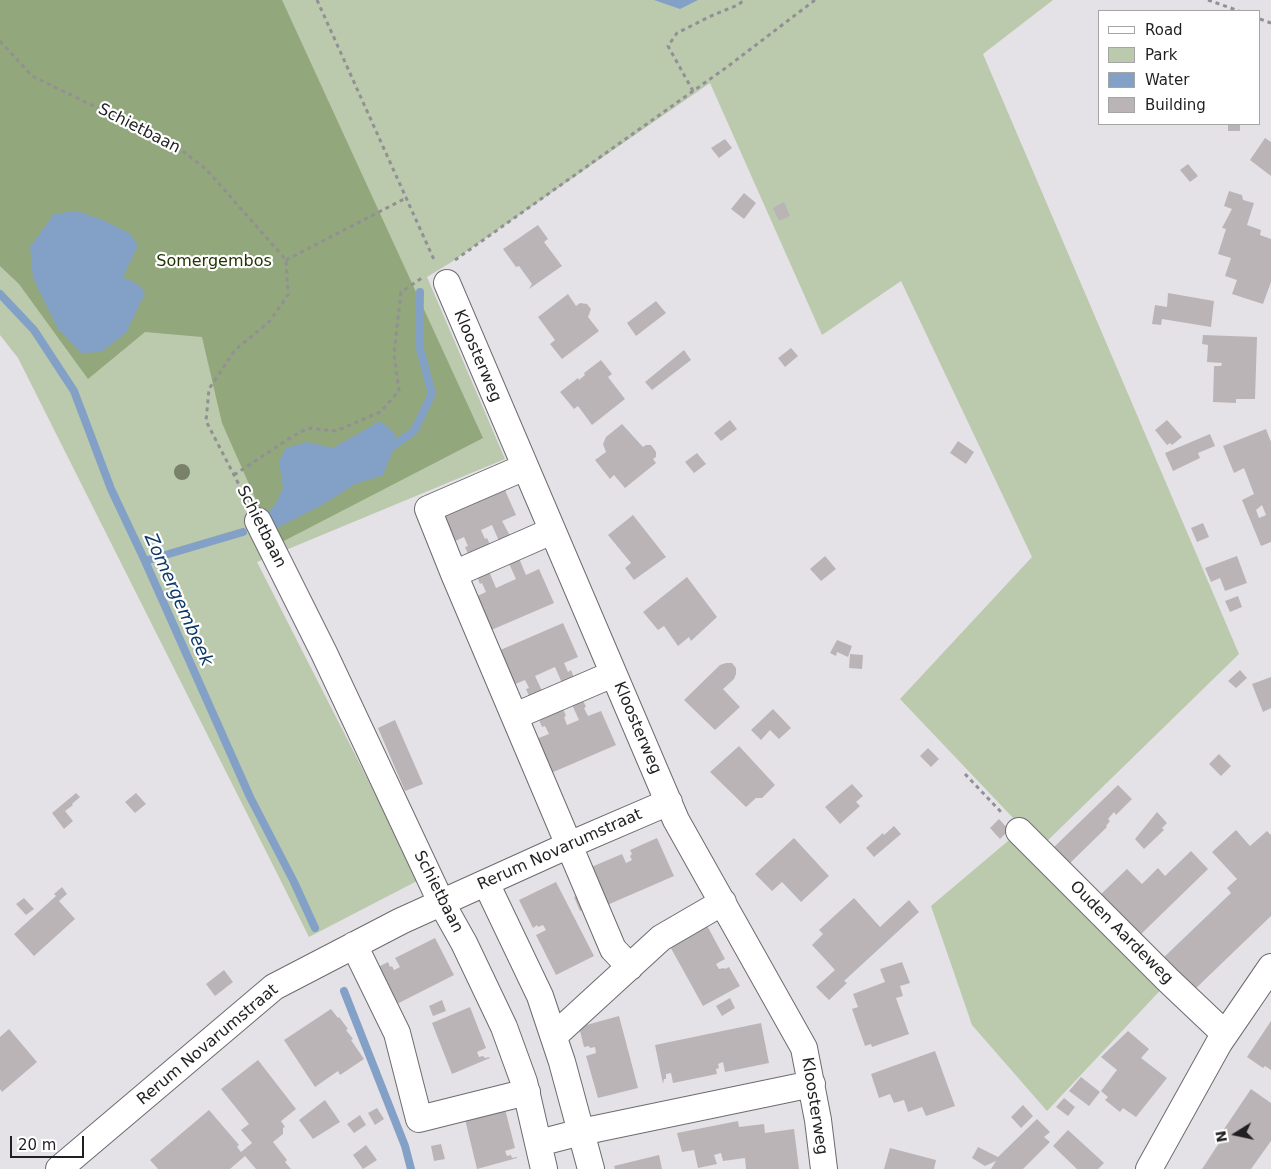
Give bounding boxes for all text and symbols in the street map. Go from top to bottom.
legend [1098,10,1261,125]
text: Road [1145,21,1183,39]
text: Park [1145,46,1177,64]
text: Water [1145,71,1189,89]
text: Building [1145,96,1206,114]
street label: Schietbaan [95,100,183,158]
park label: Somergembos [156,252,272,272]
street label: Kloosterweg [449,307,505,405]
street label: Schietbaan [232,483,290,571]
water label: Zomergembeek [139,530,217,670]
street label: Kloosterweg [609,679,665,777]
street label: Rerum Novarumstraat [475,805,645,895]
street label: Schietbaan [409,848,467,936]
street label: Ouden Aardeweg [1065,877,1177,989]
street label: Rerum Novarumstraat [134,980,282,1110]
street label: Kloosterweg [797,1056,831,1156]
north arrow [1211,1109,1261,1159]
scale bar [12,1126,86,1158]
text: N [1212,1129,1230,1144]
text: 20 m [18,1136,56,1154]

